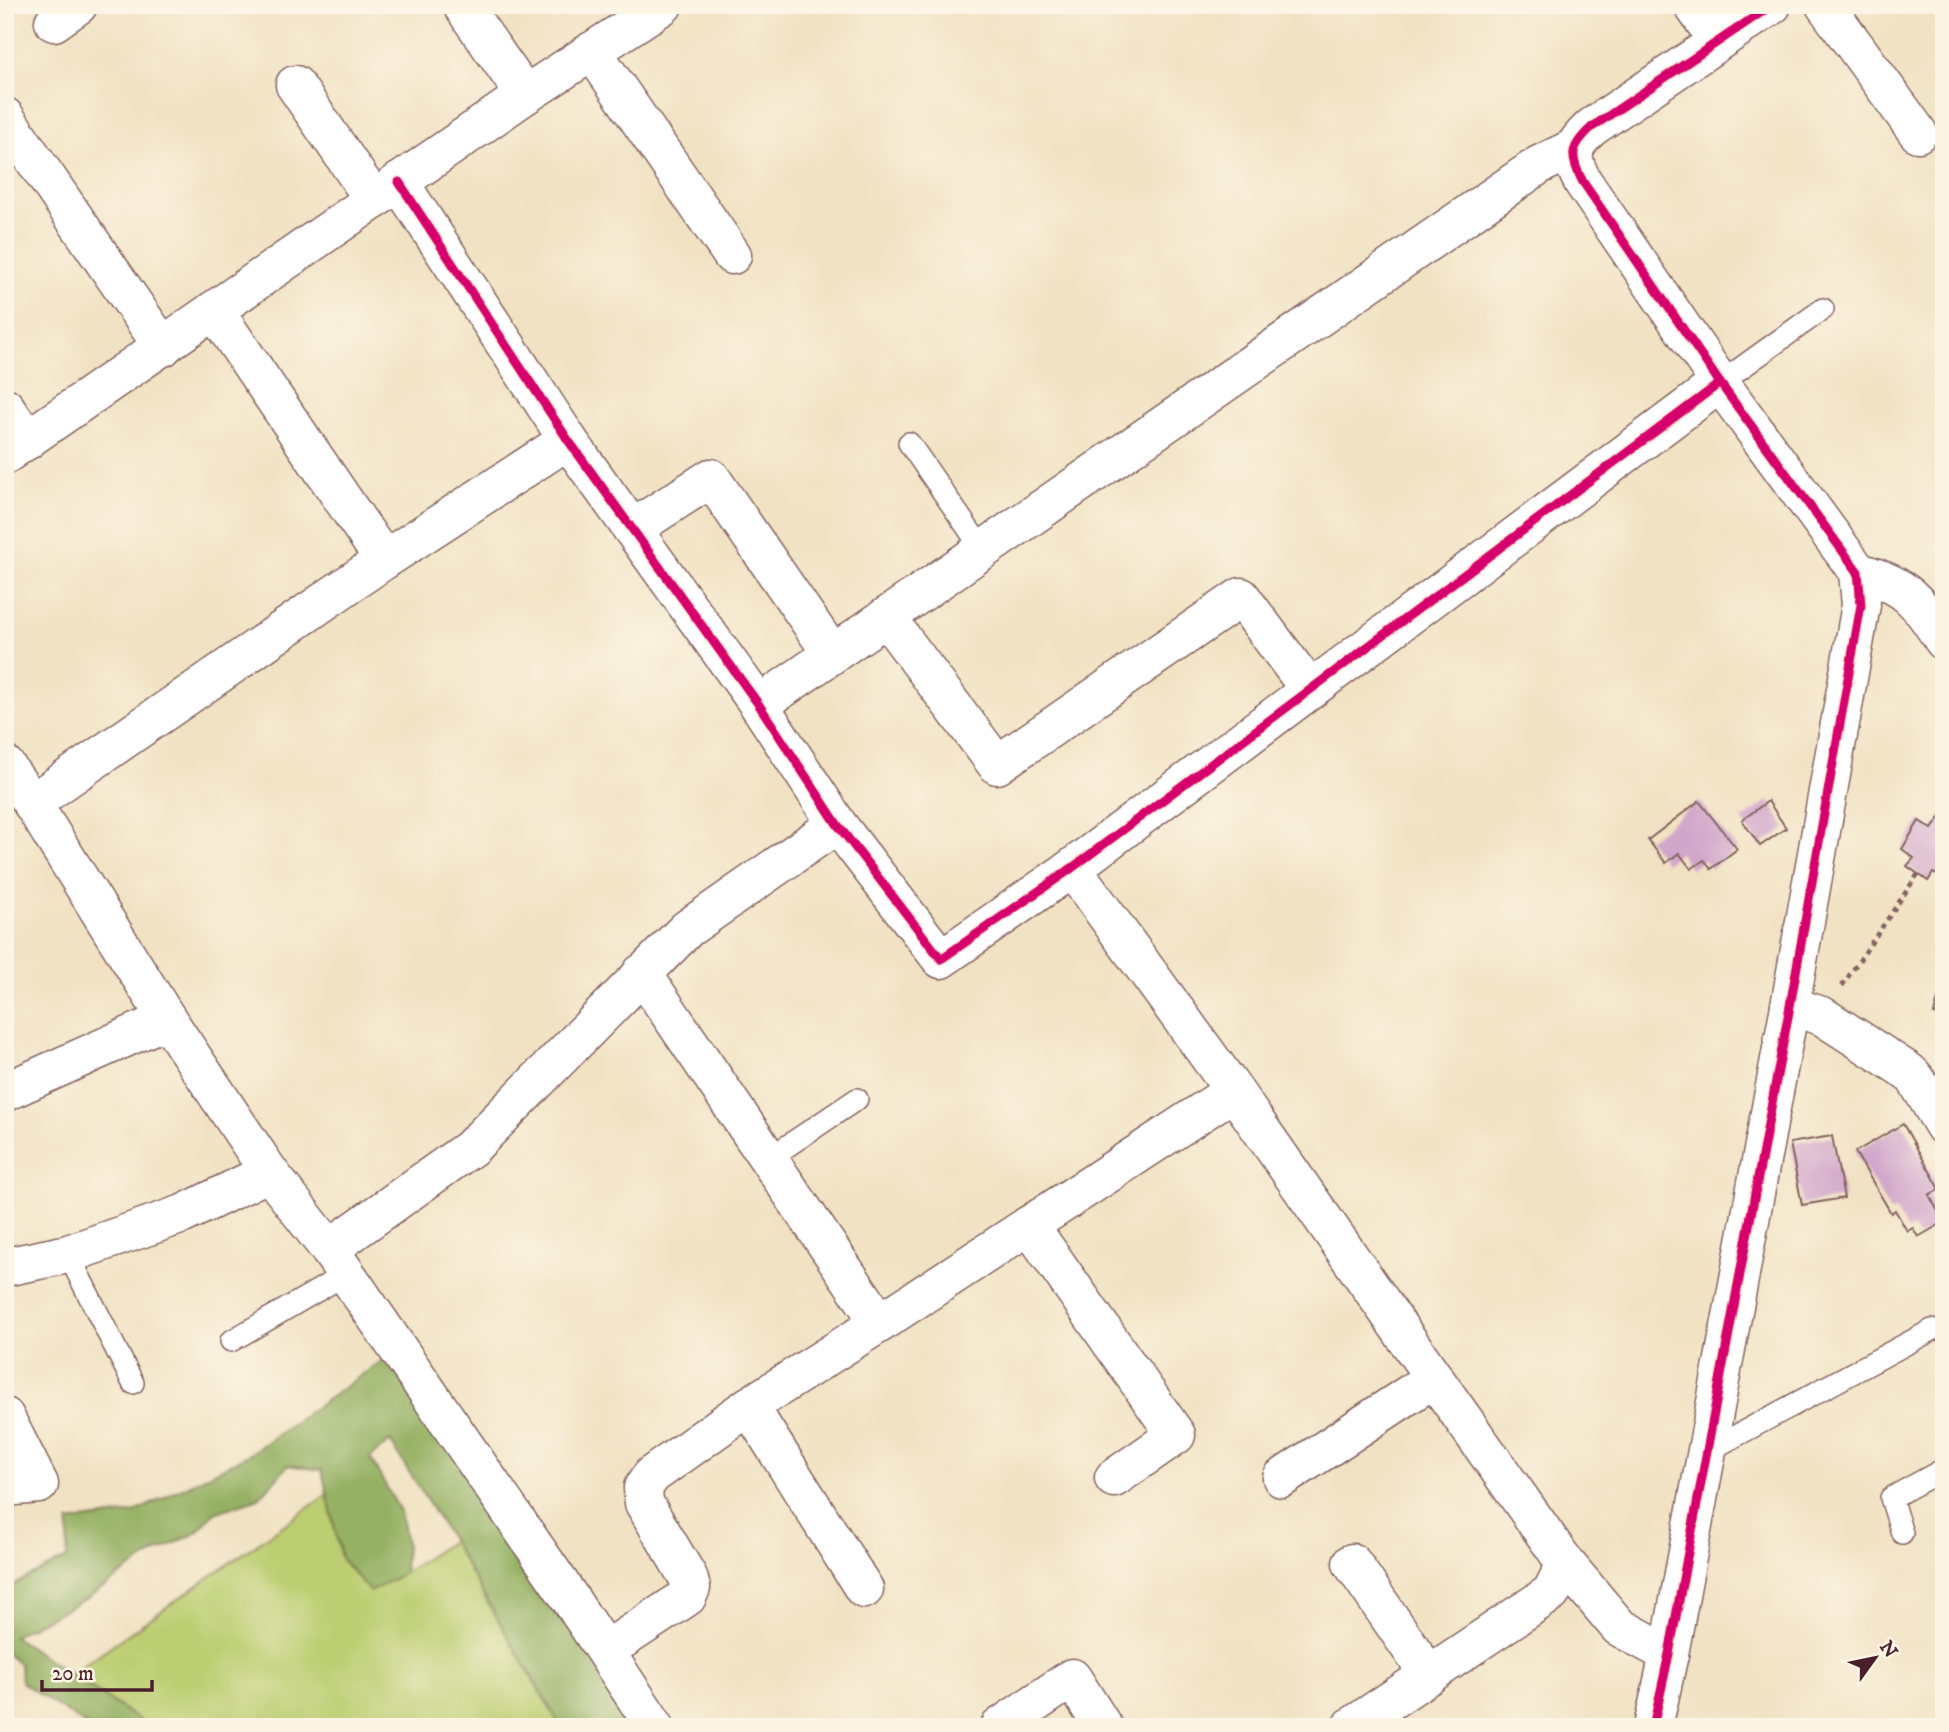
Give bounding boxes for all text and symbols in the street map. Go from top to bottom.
north arrow [1840,1624,1910,1694]
text: N [1874,1637,1902,1663]
scale bar [42,1648,152,1692]
text: 20 m [52,1661,94,1687]

